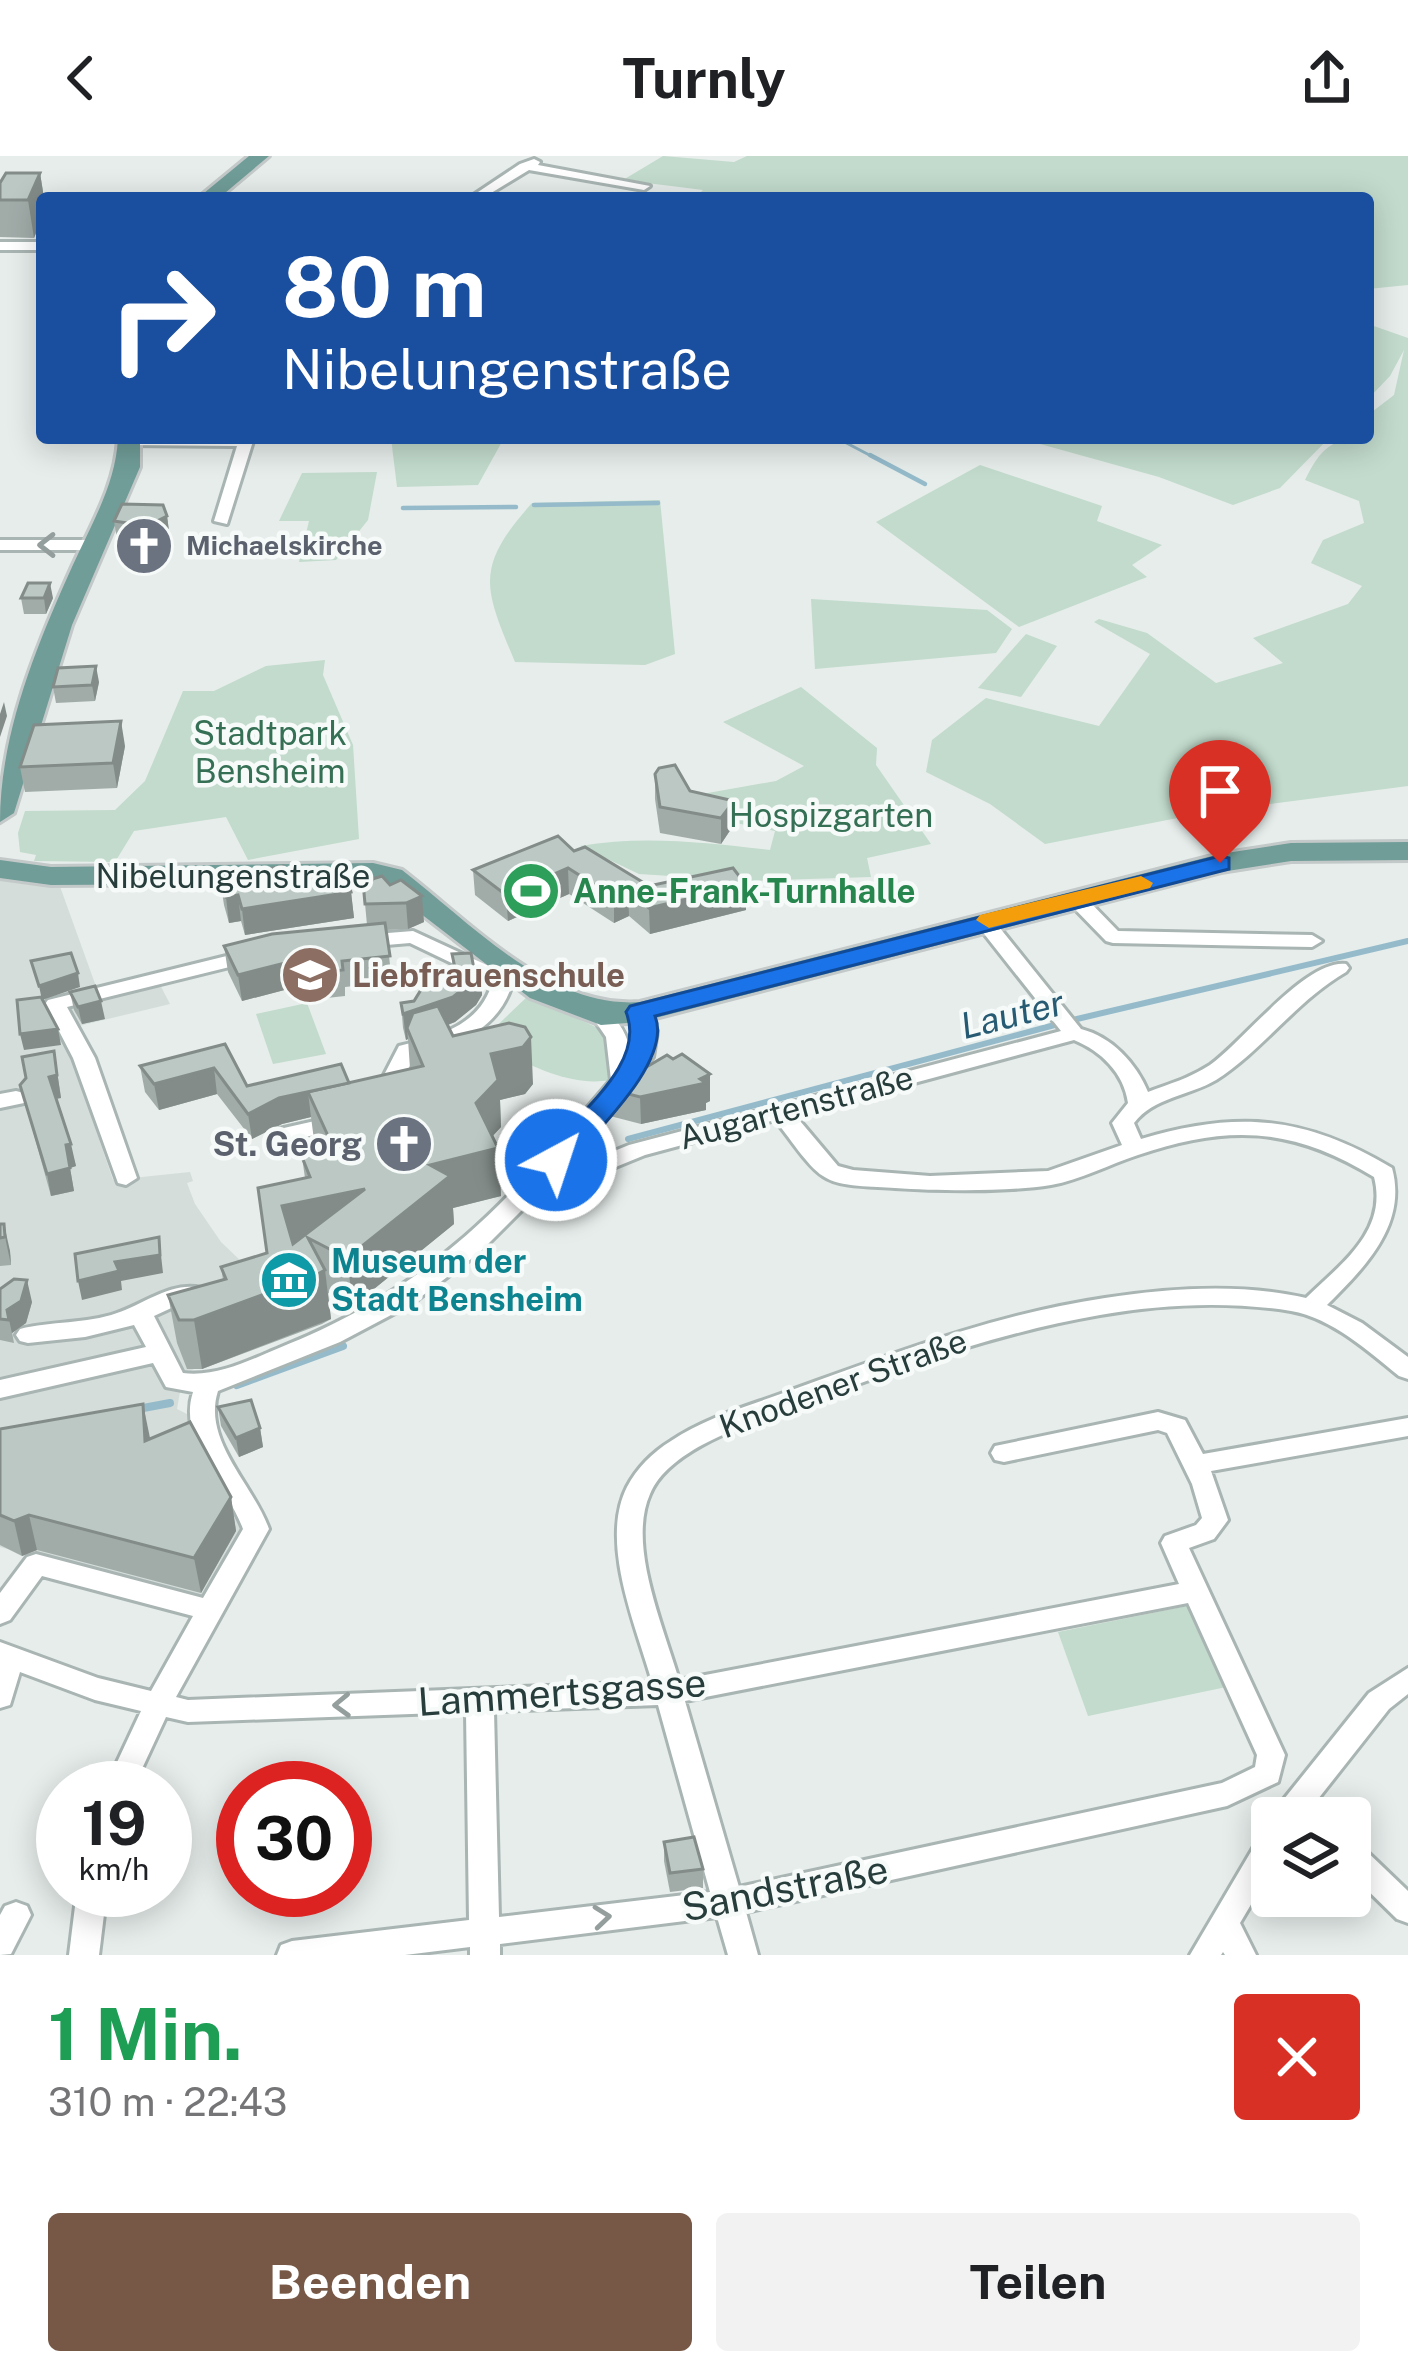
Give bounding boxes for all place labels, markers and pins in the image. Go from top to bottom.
church icon: Michaelskirche [113,515,175,577]
place label: Michaelskirche [186,529,383,561]
pin [1169,740,1271,863]
sports icon: Anne-Frank-Turnhalle [500,860,562,922]
place label: Anne-Frank-Turnhalle [573,872,915,910]
school or university icon: Liebfrauenschule [279,944,341,1006]
place label: Liebfrauenschule [352,956,625,994]
church icon: St. Georg [373,1113,435,1175]
place label: St. Georg [213,1125,362,1163]
place label: Museum der Stadt Bensheim [331,1242,583,1318]
museum icon: Museum der Stadt Bensheim [258,1249,320,1311]

